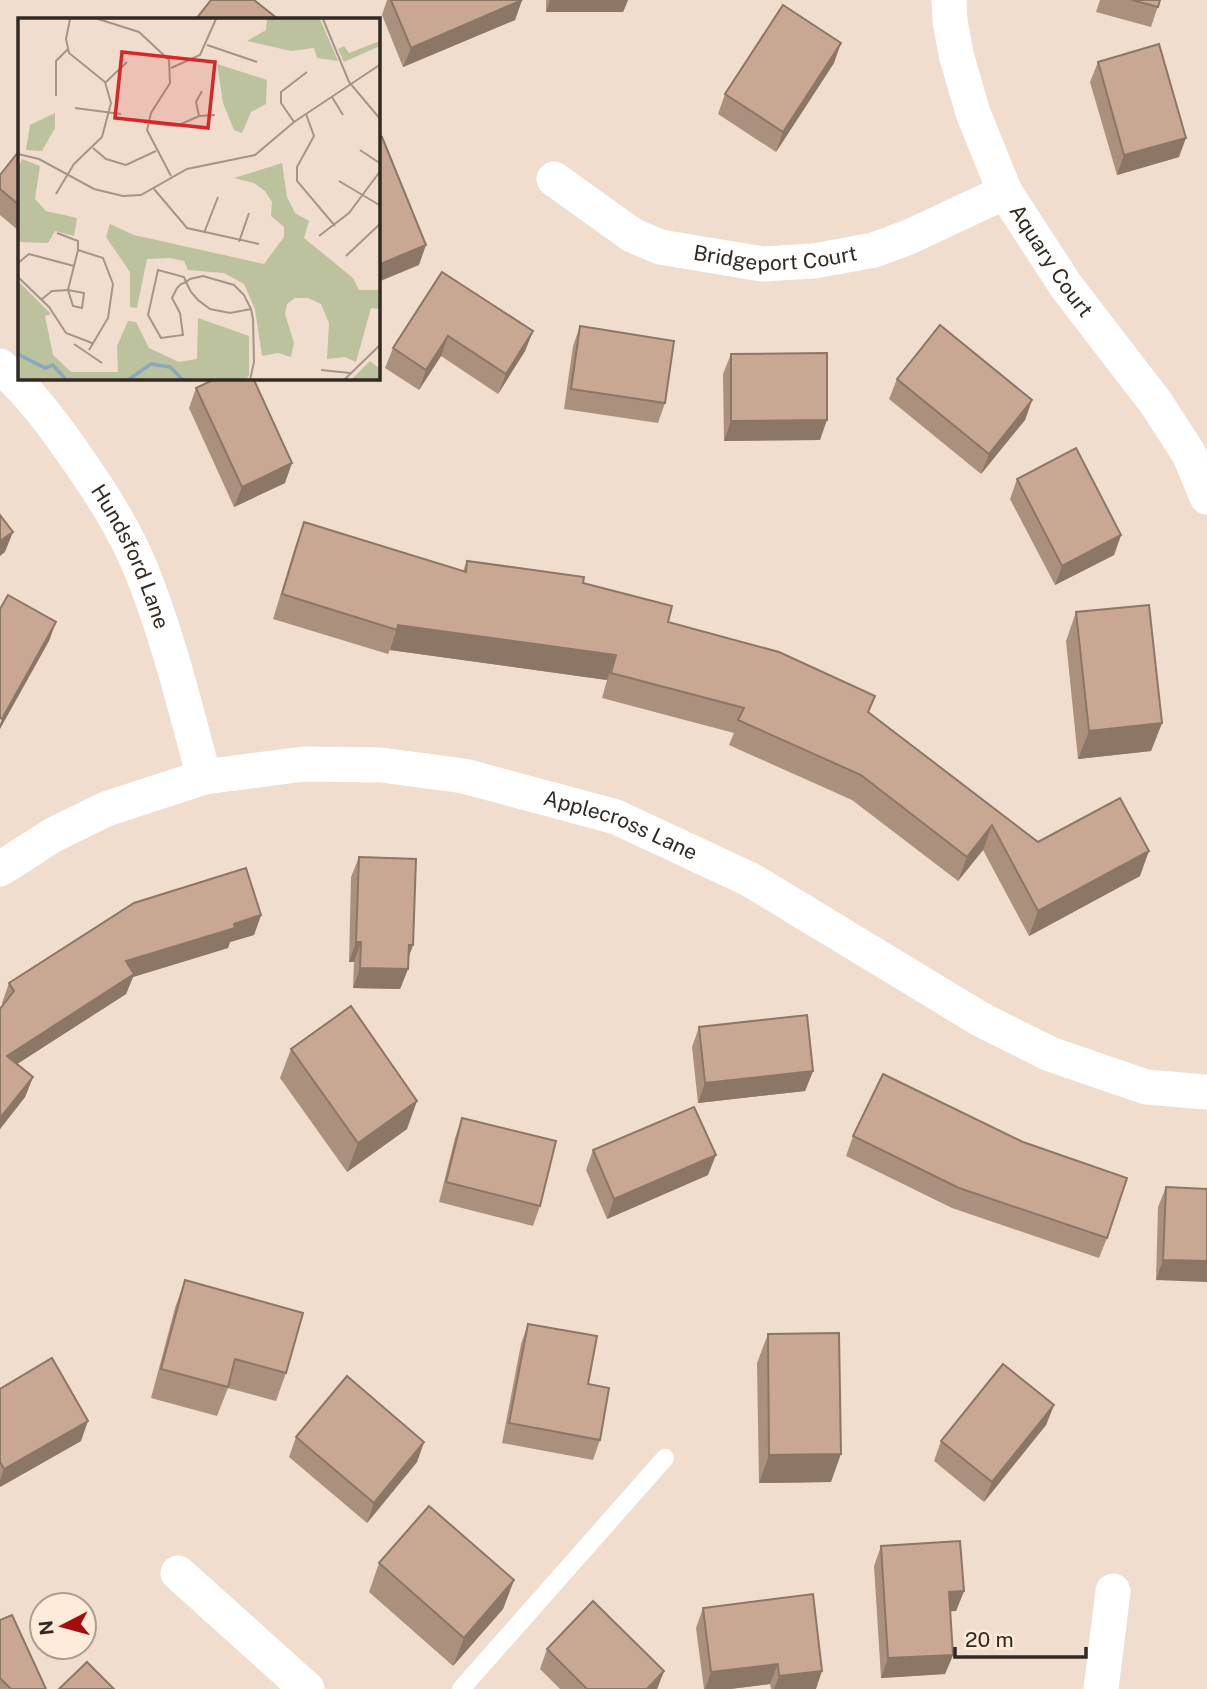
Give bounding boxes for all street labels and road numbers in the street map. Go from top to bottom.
street label: Aquary Court [1004,200,1098,322]
street label: Bridgeport Court [692,240,859,276]
street label: Hundsford Lane [86,479,175,632]
street label: Applecross Lane [541,785,701,865]

